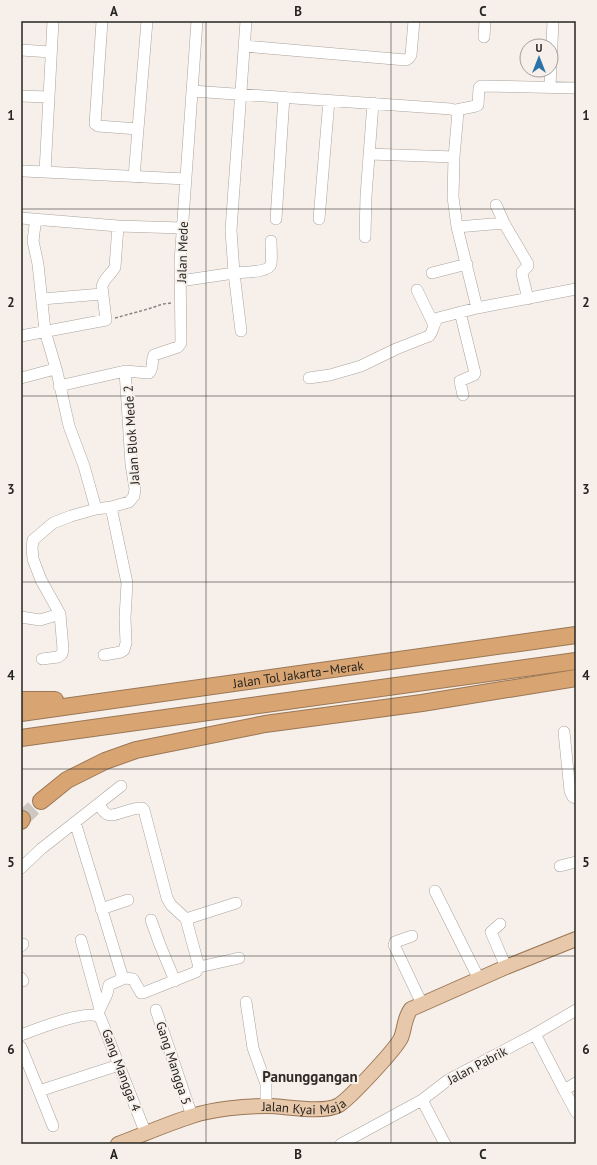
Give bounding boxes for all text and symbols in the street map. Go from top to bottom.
text: A [110,3,118,20]
text: B [294,3,302,20]
text: C [479,3,487,20]
north arrow [519,38,559,78]
text: U [536,41,543,55]
text: 1 [7,107,15,124]
text: 1 [582,107,590,124]
street label: Jalan Mede [173,221,192,284]
text: 2 [7,294,15,311]
text: 2 [582,294,590,311]
street label: Jalan Blok Mede 2 [120,385,144,486]
text: 3 [7,481,15,498]
text: 3 [582,481,590,498]
street label: Jalan Tol Jakarta–Merak [231,657,366,692]
text: 4 [7,667,15,684]
text: 4 [582,667,590,684]
text: 5 [7,854,15,871]
text: 5 [582,854,590,871]
street label: Gang Mangga 5 [152,1019,195,1107]
street label: Gang Mangga 4 [98,1027,145,1114]
text: 6 [7,1041,15,1058]
text: 6 [582,1041,590,1058]
street label: Jalan Pabrik [443,1042,511,1089]
district label: Panunggangan [262,1067,358,1086]
street label: Jalan Kyai Maja [261,1095,350,1118]
text: A [110,1146,118,1163]
text: B [294,1146,302,1163]
text: C [479,1146,487,1163]

